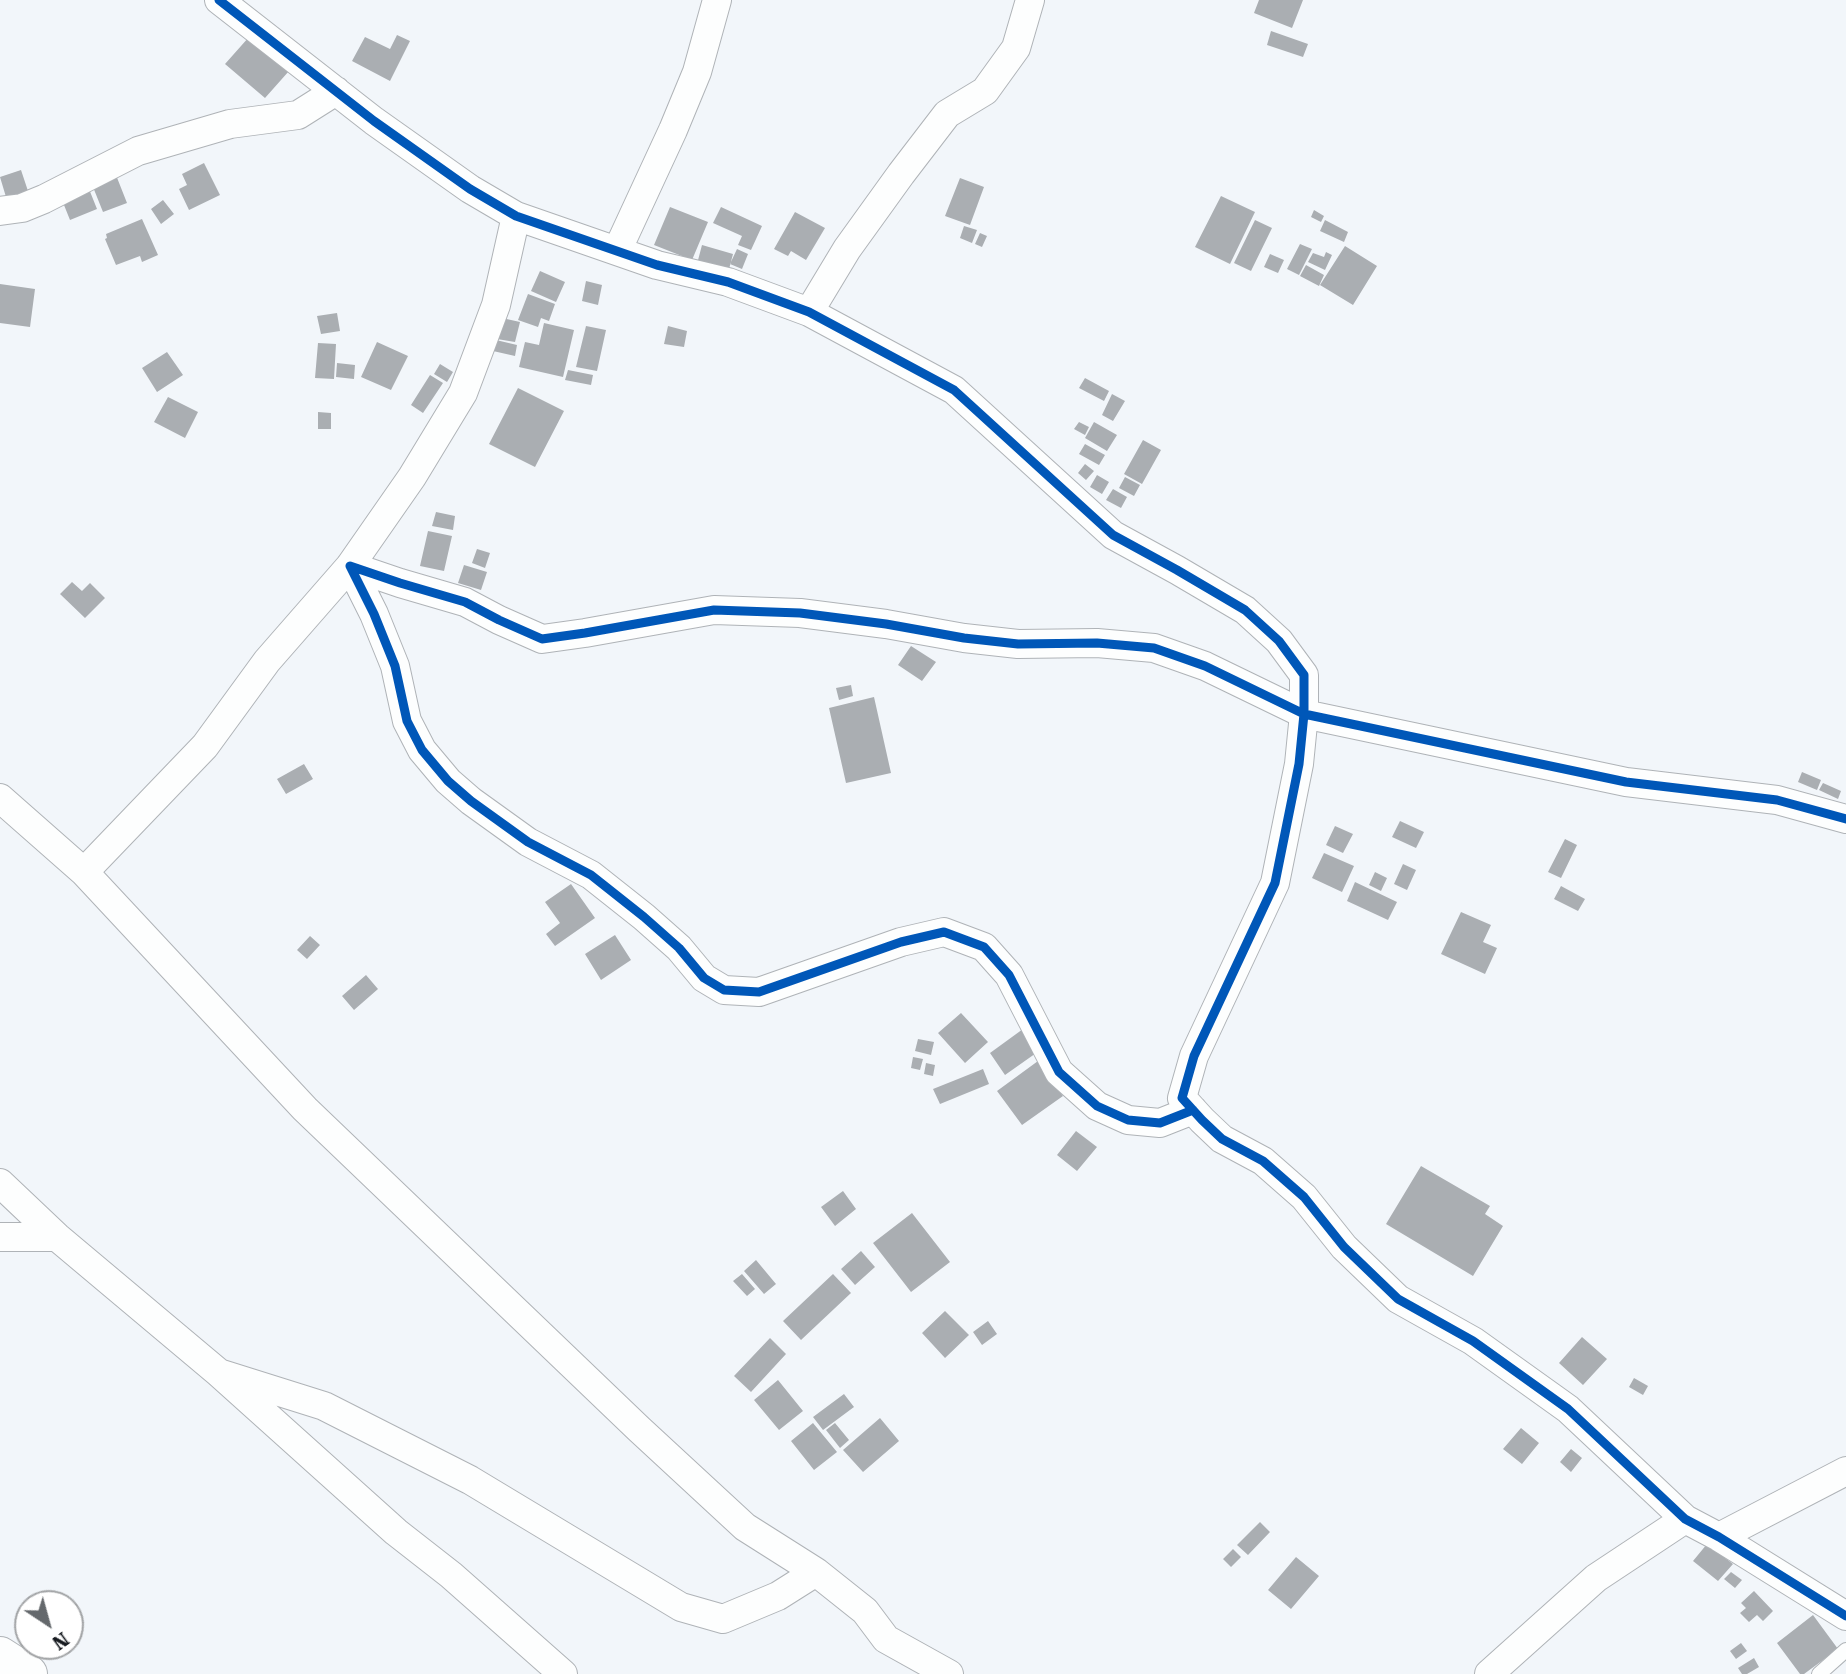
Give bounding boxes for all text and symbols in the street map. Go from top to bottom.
north arrow [14,1590,84,1660]
text: N [48,1627,73,1654]

